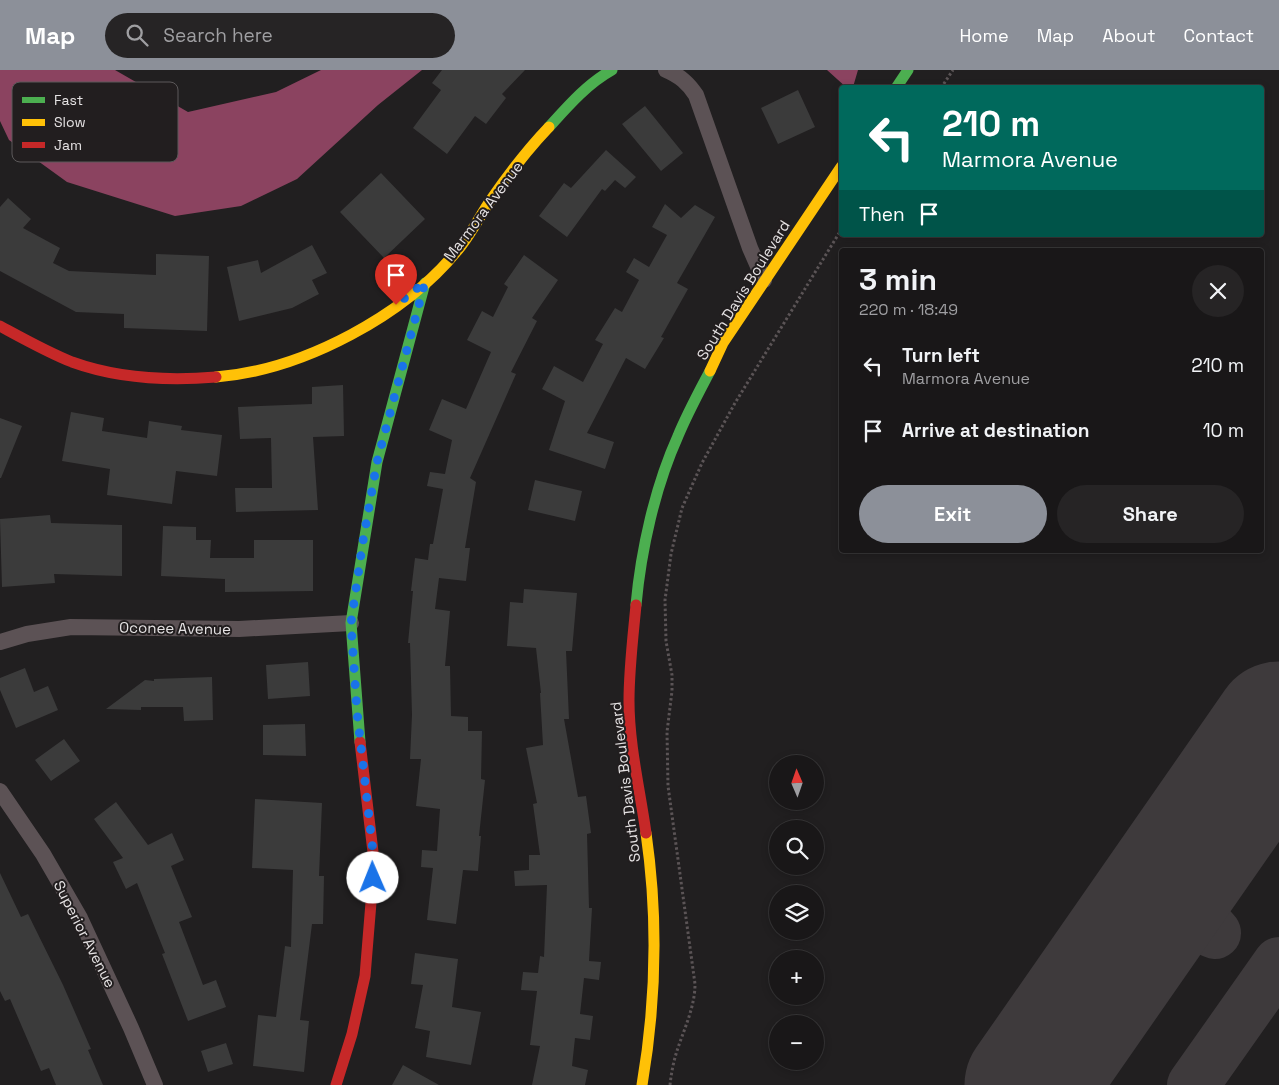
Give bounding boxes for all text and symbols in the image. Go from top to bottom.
search box [105,13,455,58]
text: Map [25,20,75,51]
icon: search [123,21,151,49]
text: Search here [163,23,273,48]
text: Home [960,24,1009,47]
text: Map [1037,24,1074,47]
text: About [1102,24,1156,47]
text: Contact [1184,24,1254,47]
legend [12,82,178,162]
text: Fast [54,91,83,109]
text: 210 m [942,102,1040,146]
icon: left [859,105,924,170]
text: Slow [54,113,86,131]
text: Jam [54,136,82,154]
text: Marmora Avenue [942,145,1118,173]
street label: Marmora Avenue [439,157,527,265]
icon: arrive [915,200,943,228]
text: Then [859,202,905,227]
street label: South Davis Boulevard [692,217,794,363]
pin [375,254,417,305]
text: 3 min [859,260,937,299]
icon: arrive [382,261,410,289]
button: close [1192,265,1244,317]
text: 220 m · 18:49 [859,299,958,320]
text: Turn left [902,343,980,368]
icon: left [859,352,887,380]
text: 210 m [1191,353,1244,378]
text: Marmora Avenue [902,368,1030,389]
icon: arrive [859,417,887,445]
text: Arrive at destination [902,418,1090,443]
text: 10 m [1203,418,1244,443]
button: Exit [859,485,1047,543]
button: Share [1057,485,1244,543]
street label: Oconee Avenue [119,618,231,638]
street label: South Davis Boulevard [606,701,644,863]
north arrow [769,755,824,810]
map controls [769,755,824,1070]
button: search [769,820,824,875]
position arrow [346,851,398,903]
street label: Superior Avenue [50,877,120,991]
button: layers [769,885,824,940]
button: + [769,950,824,1005]
button: − [769,1015,824,1070]

